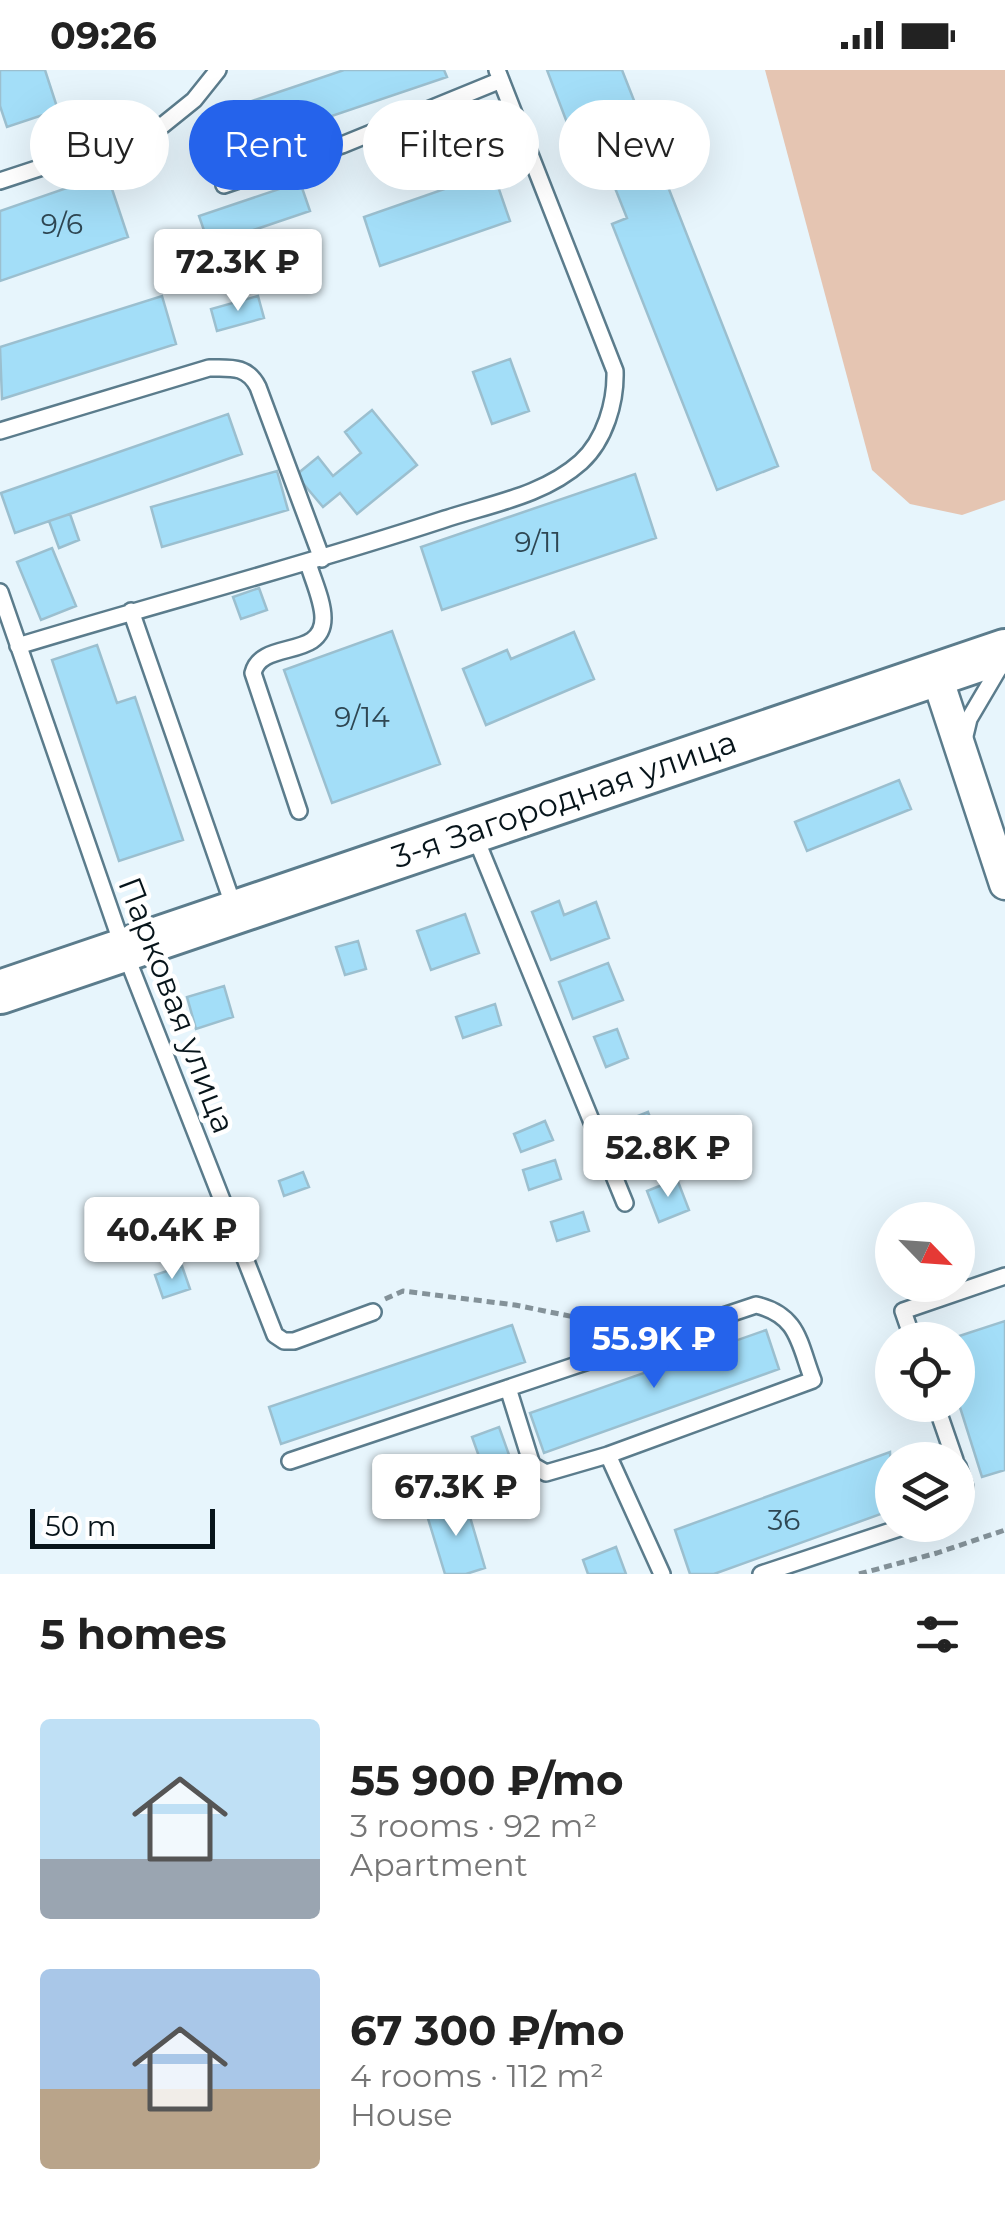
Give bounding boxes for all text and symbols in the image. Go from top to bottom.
text: 09:26 [50,12,157,59]
chip: Buy [30,100,169,190]
chip: Rent [189,100,343,190]
chip: Filters [363,100,539,190]
chip: New [559,100,710,190]
house number: 9/6 [41,207,83,241]
pin: 72.3K ₽ [146,229,330,314]
text: 72.3K ₽ [176,242,300,281]
house number: 9/11 [515,525,561,559]
house number: 9/14 [334,700,390,734]
street label: 3-я Загородная улица [387,722,741,876]
street label: Парковая улица [110,871,244,1139]
pin: 52.8K ₽ [576,1115,760,1200]
text: 52.8K ₽ [605,1128,731,1167]
pin: 40.4K ₽ [80,1197,264,1282]
north arrow [875,1202,975,1302]
map controls [875,1202,975,1542]
text: 40.4K ₽ [106,1210,238,1249]
pin: 55.9K ₽ [562,1306,746,1391]
text: 55.9K ₽ [592,1319,716,1358]
button: locate [875,1322,975,1422]
button: layers [875,1442,975,1542]
pin: 67.3K ₽ [364,1454,548,1539]
text: 67.3K ₽ [394,1467,518,1506]
house number: 36 [768,1503,800,1537]
scale bar [30,1504,215,1548]
text: 50 m [45,1509,116,1543]
icon: filters [910,1607,965,1662]
text: 5 homes [40,1608,227,1660]
text: 55 900 ₽/mo [350,1754,624,1806]
icon: home [120,1759,240,1879]
text: 3 rooms · 92 m² [350,1806,597,1845]
text: Apartment [350,1845,528,1884]
text: 67 300 ₽/mo [350,2004,625,2056]
icon: home [120,2009,240,2129]
text: 4 rooms · 112 m² [350,2056,604,2095]
text: House [350,2095,453,2134]

